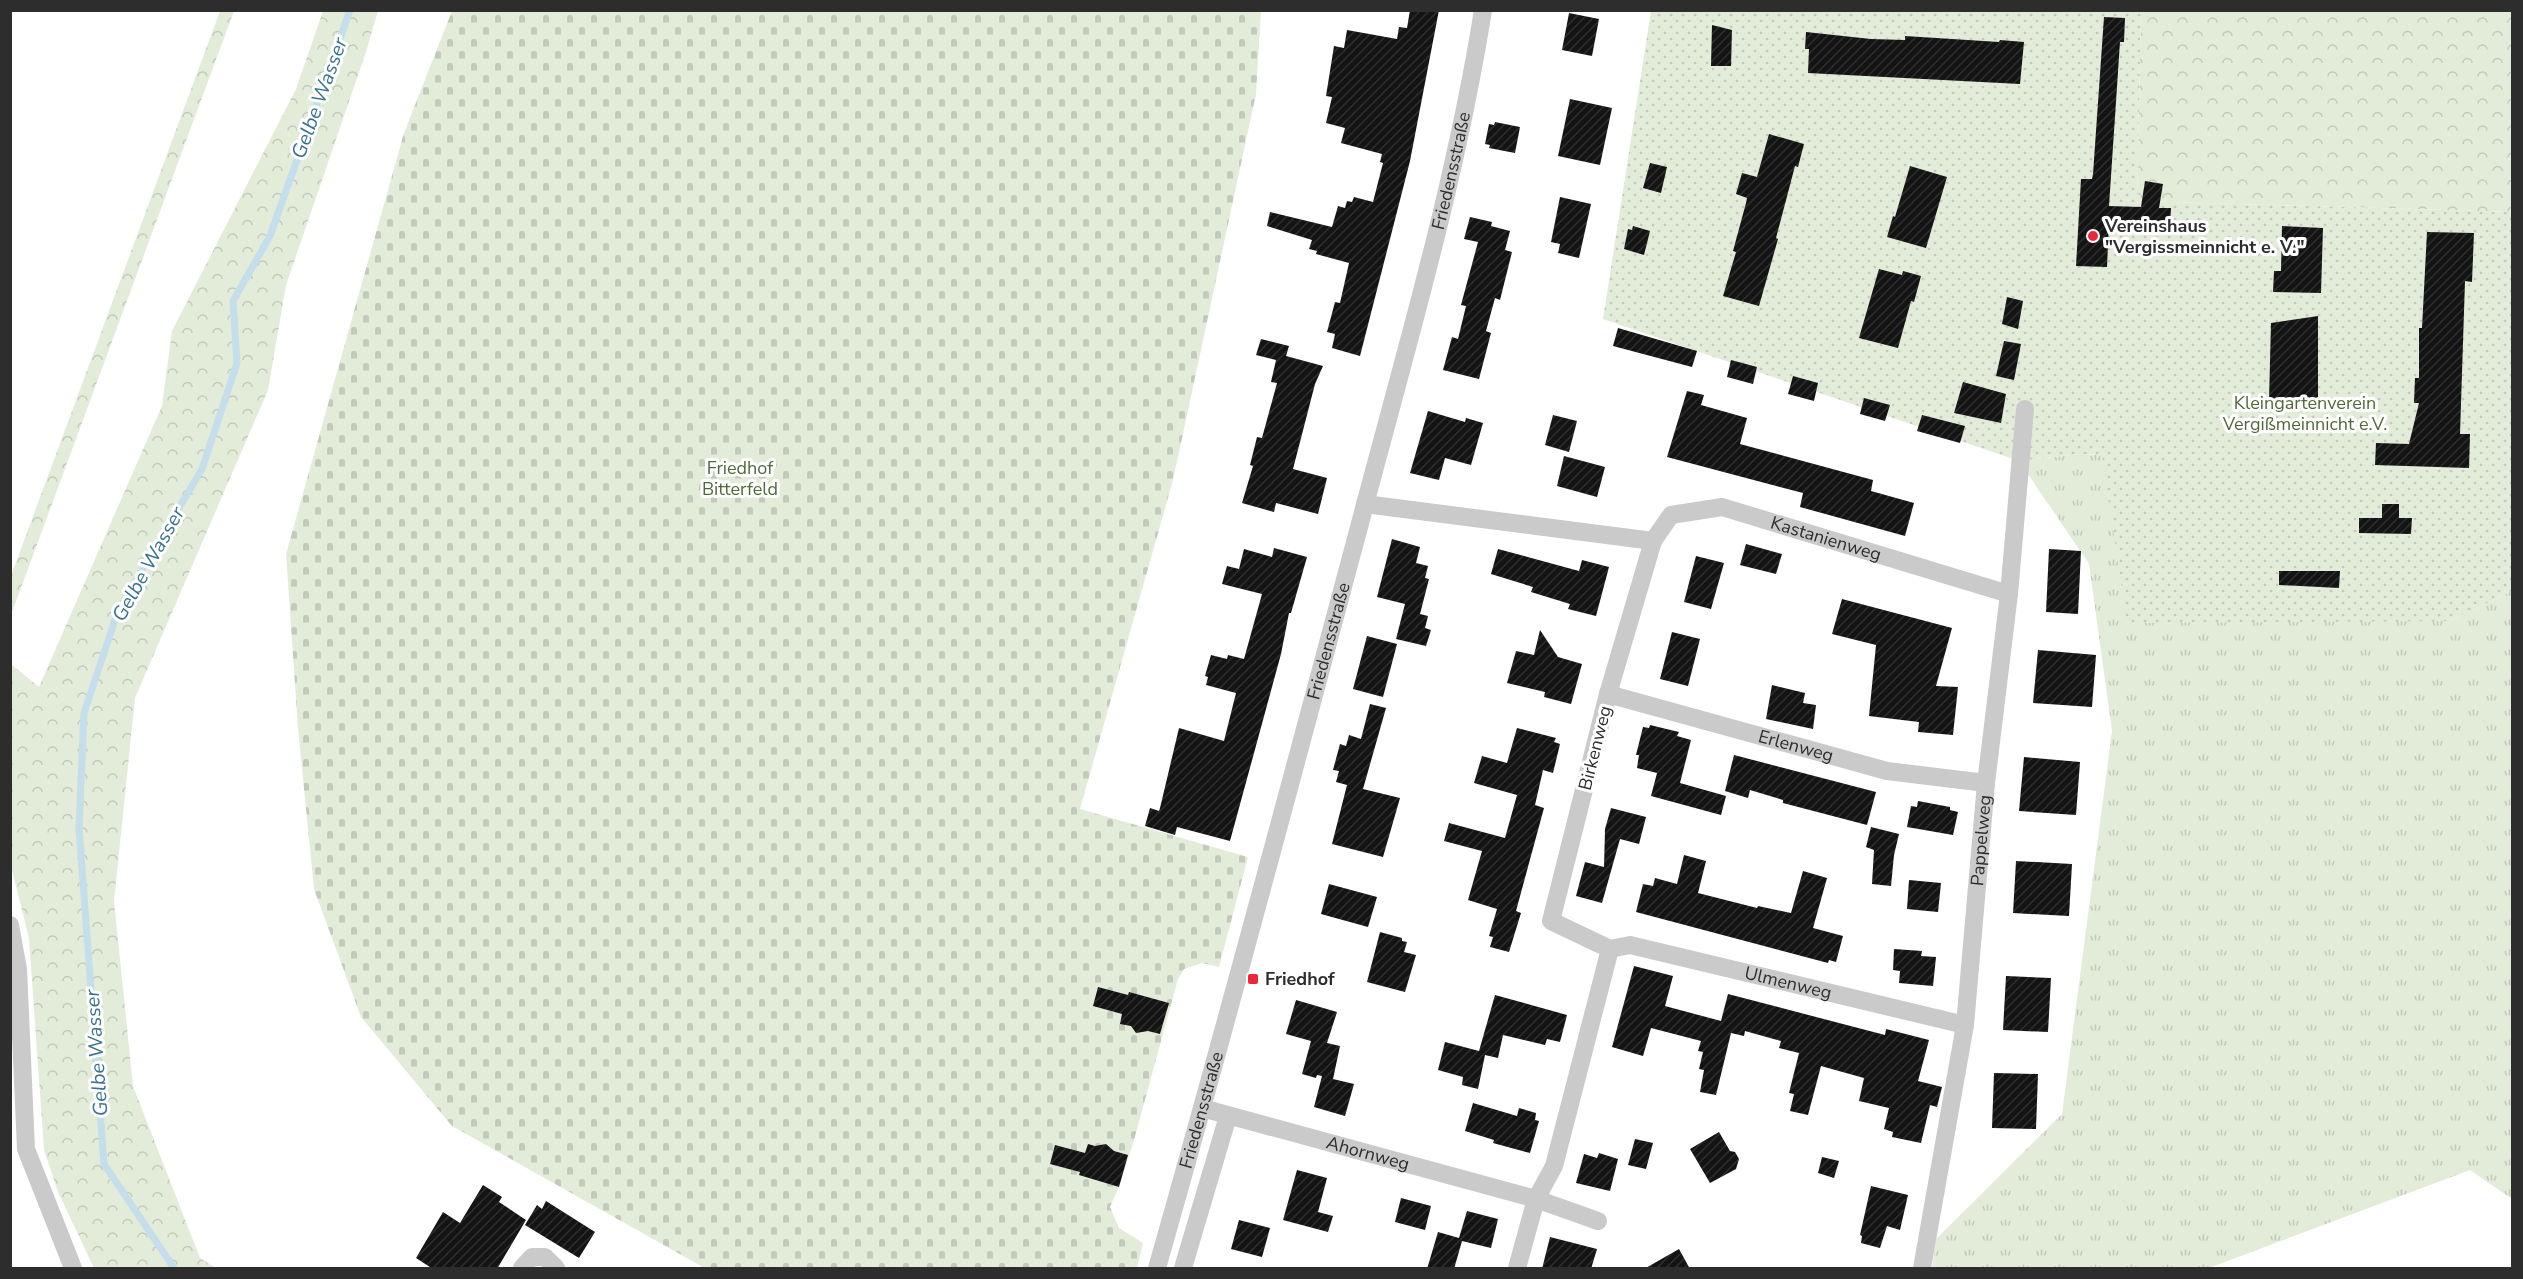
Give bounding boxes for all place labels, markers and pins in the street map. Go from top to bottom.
place label: Vereinshaus "Vergissmeinnicht e. V." [2104,214,2304,259]
marker: Vereinshaus "Vergissmeinnicht e. V." [2086,229,2100,243]
place label: Friedhof [1265,967,1335,991]
marker: Friedhof [1246,972,1260,986]

